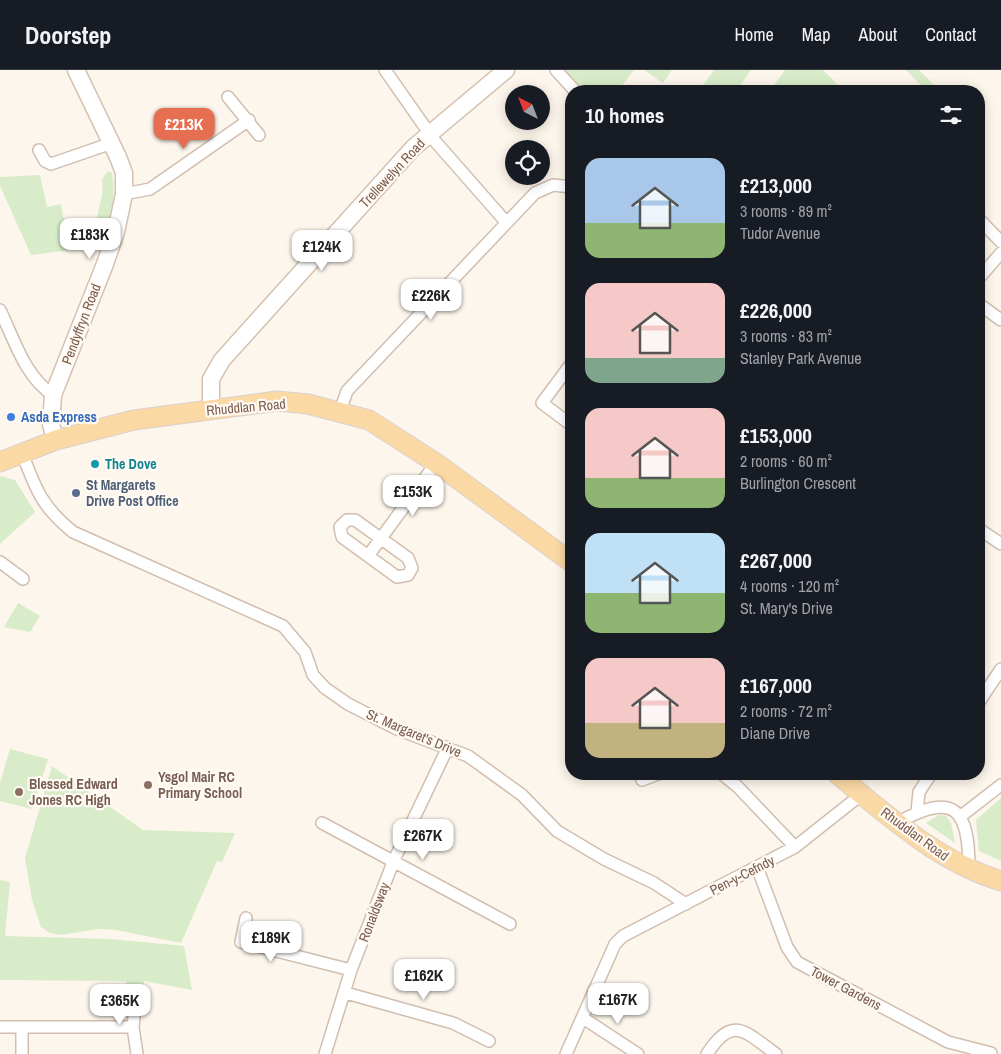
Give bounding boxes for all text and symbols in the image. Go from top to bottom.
text: Doorstep [25,19,111,51]
text: Home [734,22,774,47]
text: Map [802,22,831,47]
text: About [859,22,897,47]
text: Contact [925,22,976,47]
north arrow [505,85,550,130]
map controls [505,85,550,185]
text: 10 homes [585,101,664,130]
icon: filters [937,101,965,129]
pin: £213K [149,108,219,150]
text: £213K [165,113,203,135]
street label: Trellewelyn Road [355,135,429,211]
button: locate [505,140,550,185]
text: £213,000 [740,171,812,200]
icon: home [625,178,685,238]
text: 3 rooms · 89 m² [740,200,832,222]
pin: £183K [55,218,125,260]
text: Tudor Avenue [740,222,820,244]
text: £183K [71,223,109,245]
pin: £124K [287,230,357,272]
text: £124K [303,235,341,257]
pin: £226K [396,278,466,321]
street label: Pendyffryn Road [57,281,105,367]
text: £226K [412,284,450,306]
text: £226,000 [740,296,812,325]
icon: home [625,303,685,363]
text: 3 rooms · 83 m² [740,325,832,347]
text: Stanley Park Avenue [740,347,862,369]
street label: Rhuddlan Road [205,395,287,419]
place label: Asda Express [21,408,97,426]
marker: Asda Express [5,411,17,423]
text: £153,000 [740,421,812,450]
icon: home [625,428,685,488]
text: 2 rooms · 60 m² [740,450,832,472]
place label: The Dove [105,455,157,473]
marker: The Dove [89,458,101,470]
text: Burlington Crescent [740,472,856,494]
pin: £153K [378,474,448,517]
place label: St Margarets Drive Post Office [86,476,179,510]
text: £153K [394,480,432,502]
marker: St Margarets Drive Post Office [70,487,82,499]
text: £267,000 [740,546,812,575]
icon: home [625,553,685,613]
text: 4 rooms · 120 m² [740,575,839,597]
text: St. Mary's Drive [740,597,833,619]
text: £167,000 [740,671,812,700]
icon: home [625,678,685,738]
text: 2 rooms · 72 m² [740,700,832,722]
street label: St. Margaret's Drive [364,705,464,761]
text: Diane Drive [740,722,810,744]
place label: Ysgol Mair RC Primary School [158,768,242,802]
place label: Blessed Edward Jones RC High [29,775,118,809]
marker: Ysgol Mair RC Primary School [142,779,154,791]
marker: Blessed Edward Jones RC High [13,786,25,798]
street label: Rhuddlan Road [877,803,953,865]
pin: £267K [388,818,458,861]
text: £267K [404,824,442,846]
street label: Pen-y-Cefndy [707,851,778,899]
street label: Ronaldsway [354,879,394,944]
pin: £189K [236,920,306,963]
text: £189K [252,926,290,948]
pin: £162K [389,958,459,1001]
street label: Tower Gardens [807,962,885,1014]
text: £162K [405,964,443,986]
pin: £167K [583,982,653,1025]
pin: £365K [85,984,155,1026]
text: £167K [599,988,637,1010]
text: £365K [101,989,139,1011]

